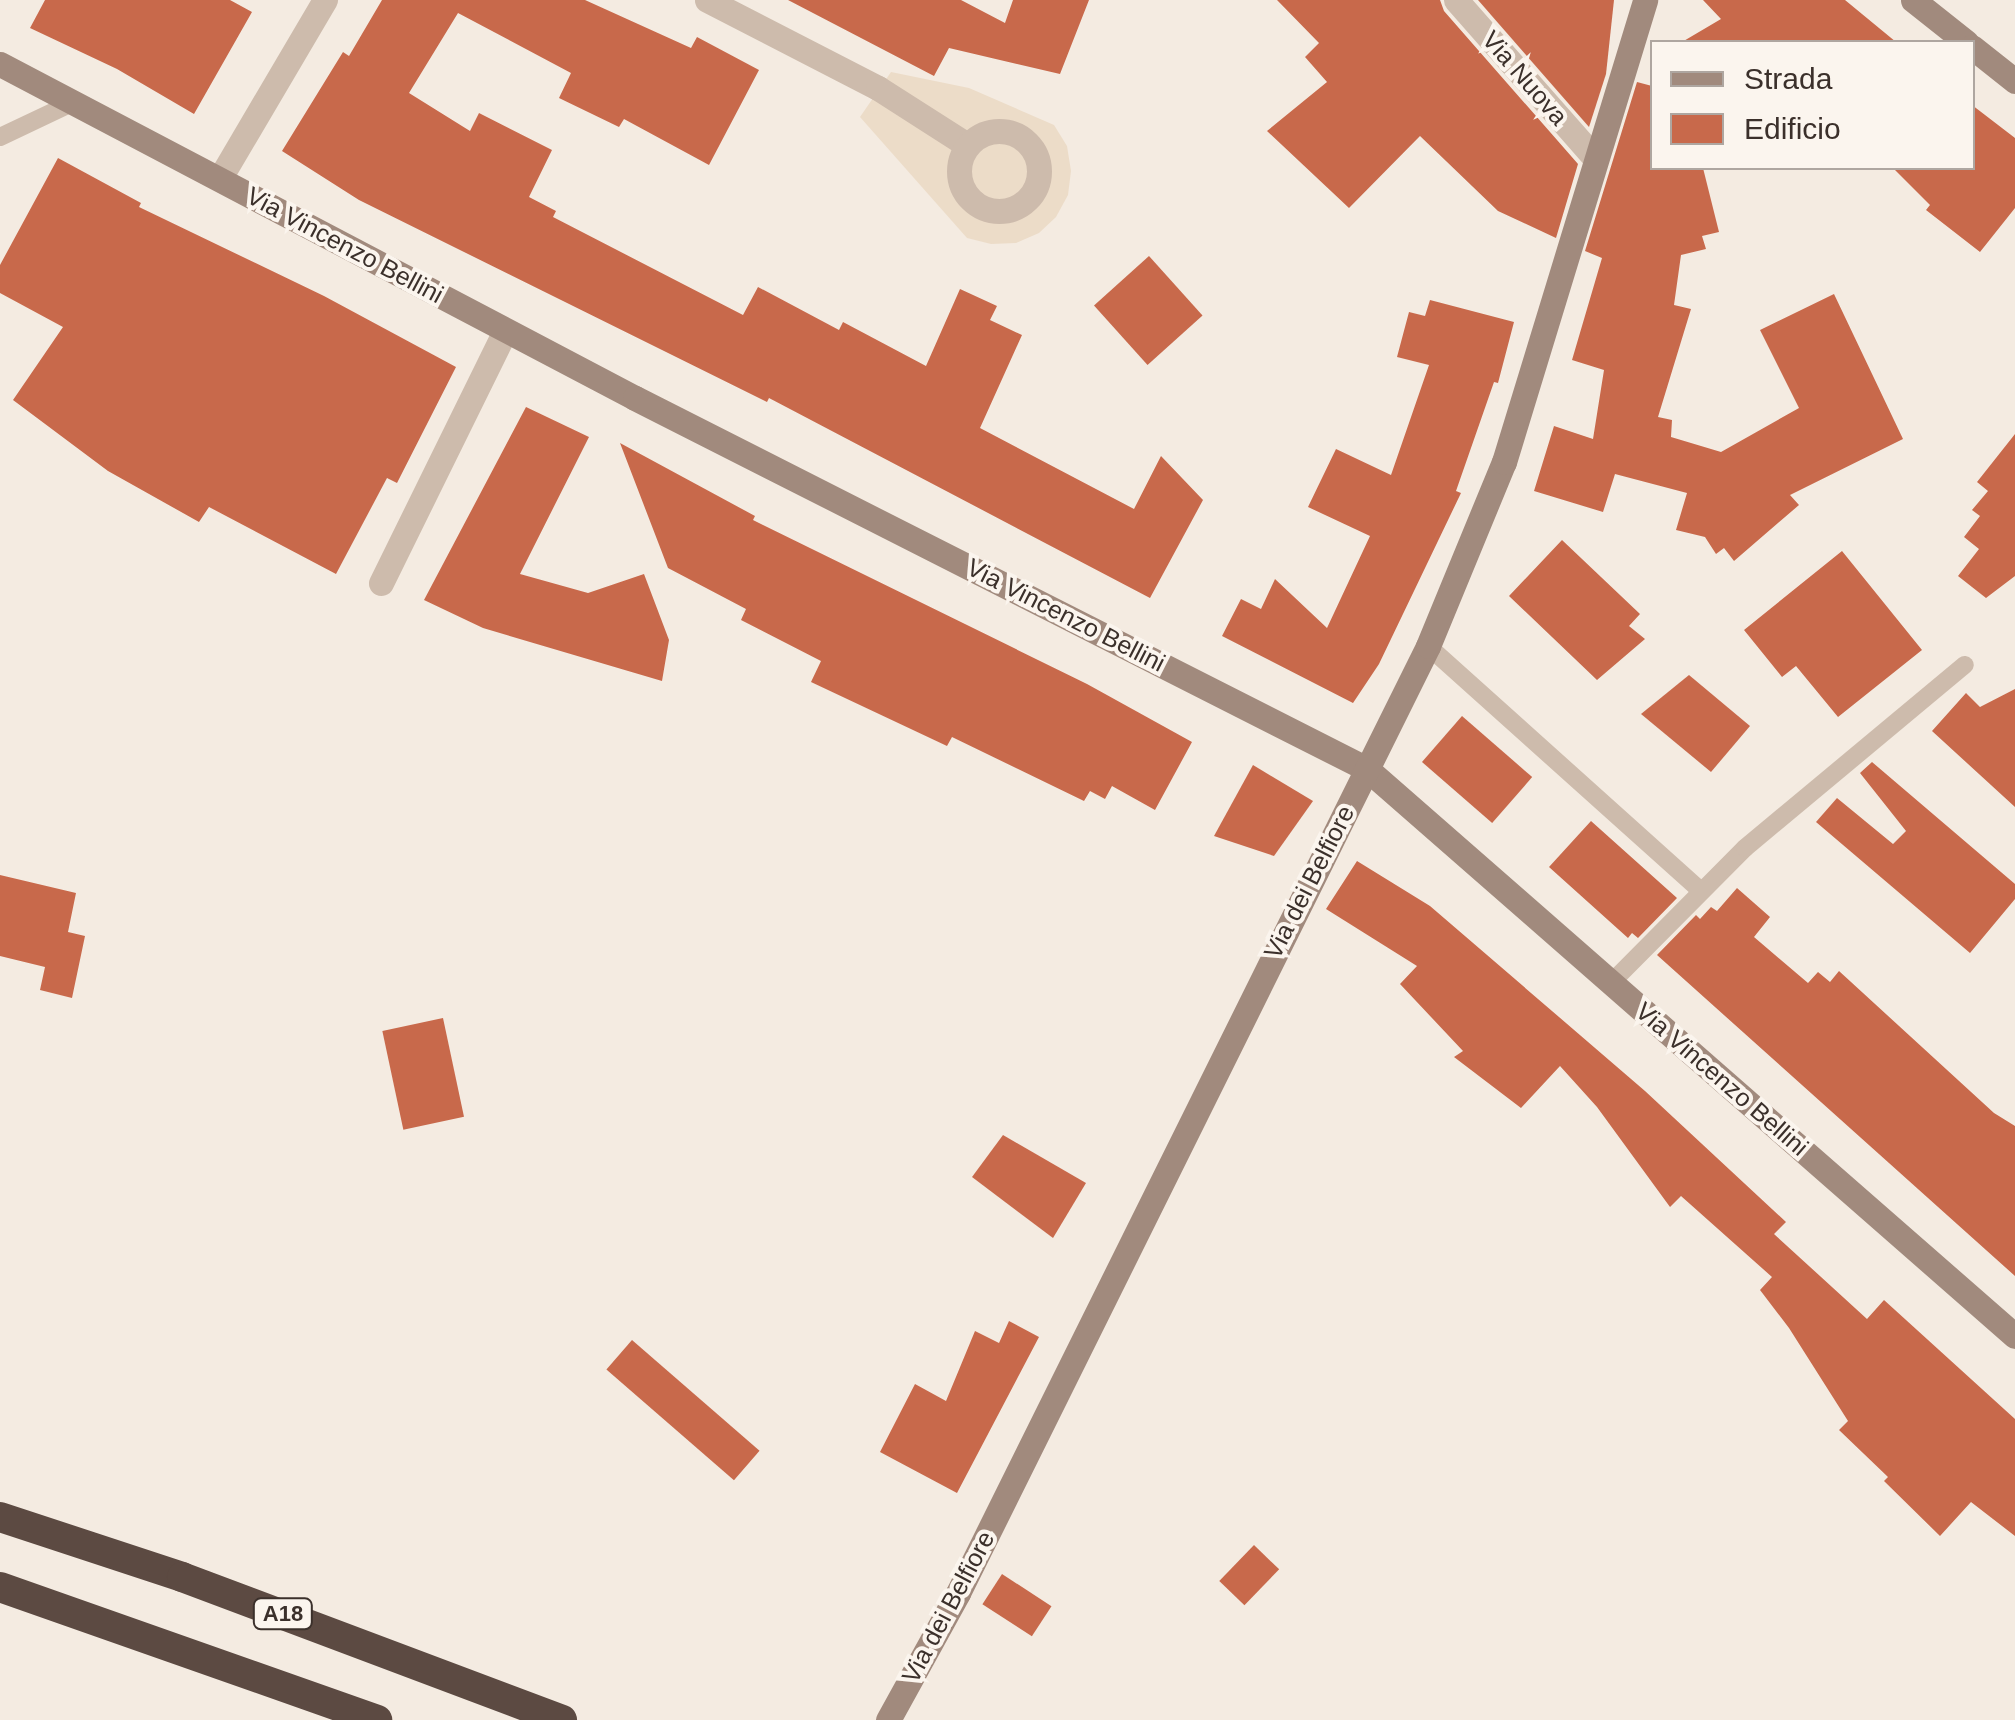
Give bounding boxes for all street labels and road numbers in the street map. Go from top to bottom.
street label: Via Nuova [1476,25,1574,131]
street label: Via Vincenzo Bellini [241,180,449,310]
street label: Via Vincenzo Bellini [962,552,1170,678]
street label: Via dei Belfiore [1258,800,1360,964]
street label: Via Vincenzo Bellini [1630,996,1814,1162]
street label: Via dei Belfiore [895,1526,1001,1688]
road number: A18 [250,1597,316,1631]

